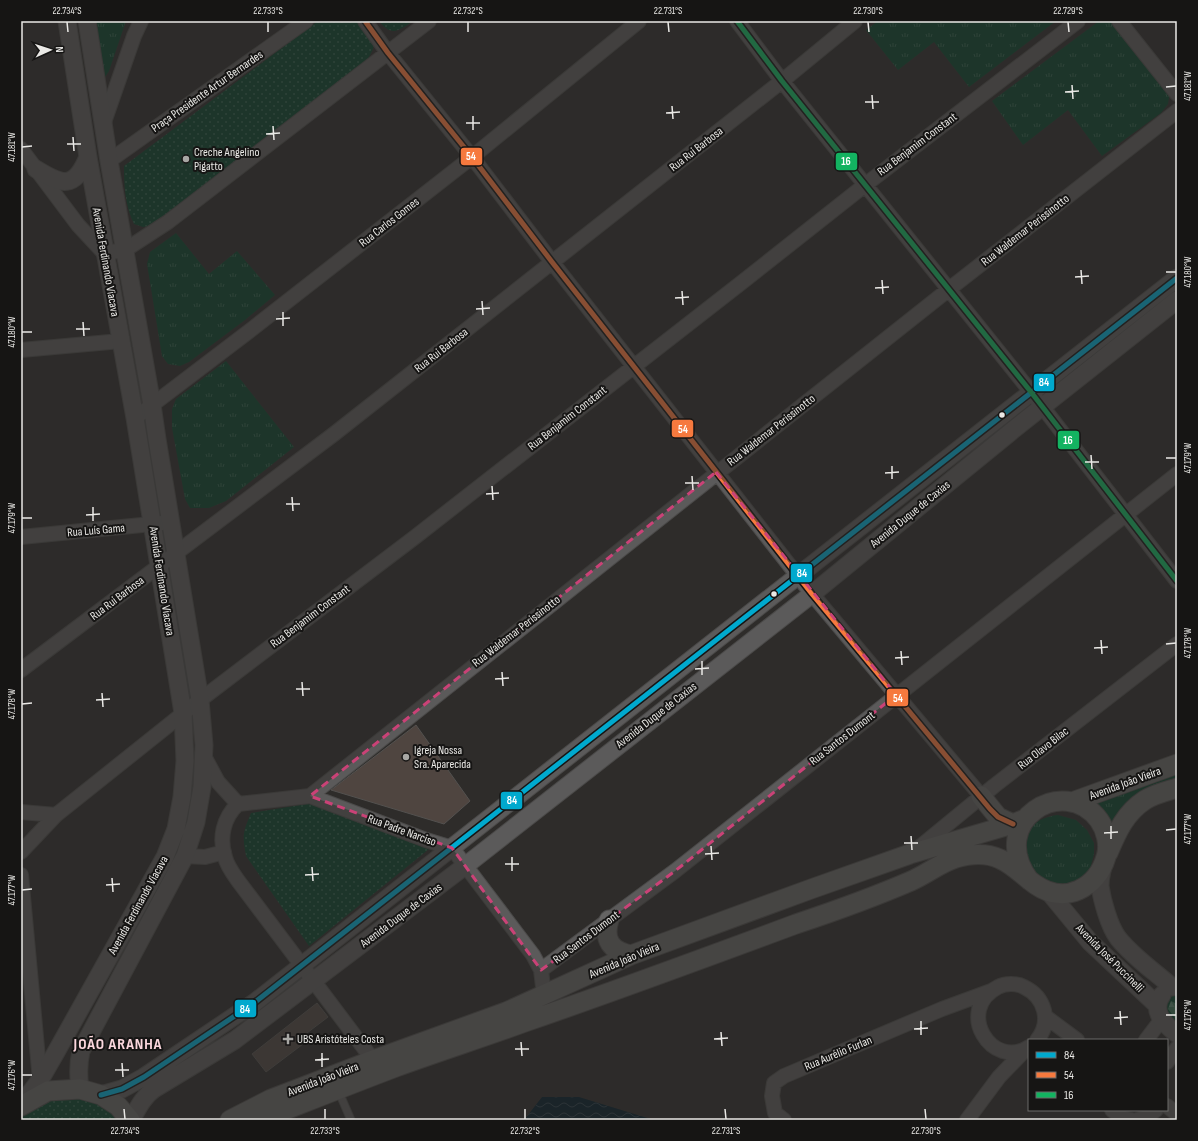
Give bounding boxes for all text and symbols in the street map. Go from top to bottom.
text: 22.734°S [52,5,82,17]
text: 22.733°S [253,5,283,17]
text: 22.732°S [453,5,483,17]
text: 22.731°S [654,5,682,17]
text: 22.730°S [853,5,883,17]
text: 22.729°S [1053,5,1083,17]
north arrow [30,30,70,70]
text: N [53,46,66,53]
street label: Praça Presidente Artur Bernardes [149,47,266,136]
text: 47.181°W [1182,71,1194,101]
street label: Rua Benjamim Constant [874,109,960,179]
street label: Rua Rui Barbosa [666,124,726,175]
text: 47.181°W [6,132,18,162]
place label: Creche Angelino Pigatto [194,145,259,174]
line badge: 54 [460,147,483,166]
text: 54 [466,150,476,163]
line badge: 16 [835,152,858,171]
marker: Creche Angelino Pigatto [181,154,191,164]
text: 16 [841,155,851,168]
street label: Rua Waldemar Perissinotto [978,191,1072,269]
street label: Rua Carlos Gomes [356,194,422,250]
street label: Avenida Ferdinando Viacava [88,206,123,318]
text: 47.180°W [1182,256,1194,288]
text: 47.180°W [6,316,18,348]
street label: Rua Rui Barbosa [411,325,471,376]
line badge: 84 [1033,373,1055,392]
text: 84 [1039,376,1049,389]
street label: Rua Benjamim Constant [525,383,610,454]
street label: Rua Waldemar Perissinotto [724,391,818,469]
unlabelled marker [997,410,1007,420]
line badge: 54 [671,419,694,438]
text: 54 [678,423,688,436]
line badge: 16 [1057,430,1080,450]
text: 16 [1063,434,1073,447]
text: 47.179°W [1182,442,1194,473]
street label: Avenida Duque de Caxias [867,478,953,552]
text: 47.179°W [6,502,18,533]
street label: Rua Luís Gama [67,520,126,540]
street label: Avenida Ferdinando Viacava [145,524,178,637]
line badge: 84 [790,563,813,583]
text: 84 [797,567,807,580]
street label: Rua Rui Barbosa [87,573,148,624]
street label: Rua Benjamim Constant [267,581,353,651]
unlabelled marker [769,589,779,599]
street label: Rua Waldemar Perissinotto [469,592,563,670]
text: 47.178°W [1182,627,1194,658]
street label: Avenida Duque de Caxias [612,679,700,752]
text: 47.178°W [6,688,18,719]
line badge: 54 [886,688,909,707]
text: 54 [893,692,903,705]
street label: Rua Santos Dumont [806,708,878,769]
street label: Rua Olavo Bilac [1015,724,1072,773]
place label: Igreja Nossa Sra. Aparecida [414,743,471,772]
marker: Igreja Nossa Sra. Aparecida [401,752,411,762]
street label: Avenida João Vieira [1087,764,1163,804]
line badge: 84 [500,791,523,810]
text: 84 [507,794,517,807]
street label: Rua Padre Narciso [365,811,438,850]
text: 47.177°W [1182,813,1194,844]
street label: Avenida Ferdinando Viacava [105,853,172,958]
text: 47.177°W [6,874,18,905]
street label: Avenida Duque de Caxias [357,880,445,952]
street label: Rua Santos Dumont [550,907,623,967]
street label: Avenida José Puccinelli [1072,920,1147,996]
street label: Avenida João Vieira [586,939,662,982]
line badge: 84 [234,999,257,1018]
text: 47.176°W [1182,999,1194,1030]
text: 84 [240,1003,250,1016]
place label: UBS Aristóteles Costa [297,1032,384,1047]
marker: UBS Aristóteles Costa [282,1033,294,1045]
street label: Rua Aurélio Furlan [802,1033,874,1074]
district label: JOÃO ARANHA [73,1035,162,1054]
legend [1028,1039,1168,1111]
text: 84 [1064,1048,1075,1063]
text: 47.176°W [6,1059,18,1090]
street label: Avenida João Vieira [285,1059,361,1100]
text: 54 [1064,1068,1074,1083]
text: 16 [1064,1088,1073,1103]
text: 22.734°S [110,1125,140,1137]
text: 22.733°S [310,1125,340,1137]
text: 22.732°S [510,1125,540,1137]
text: 22.731°S [712,1125,740,1137]
text: 22.730°S [911,1125,941,1137]

